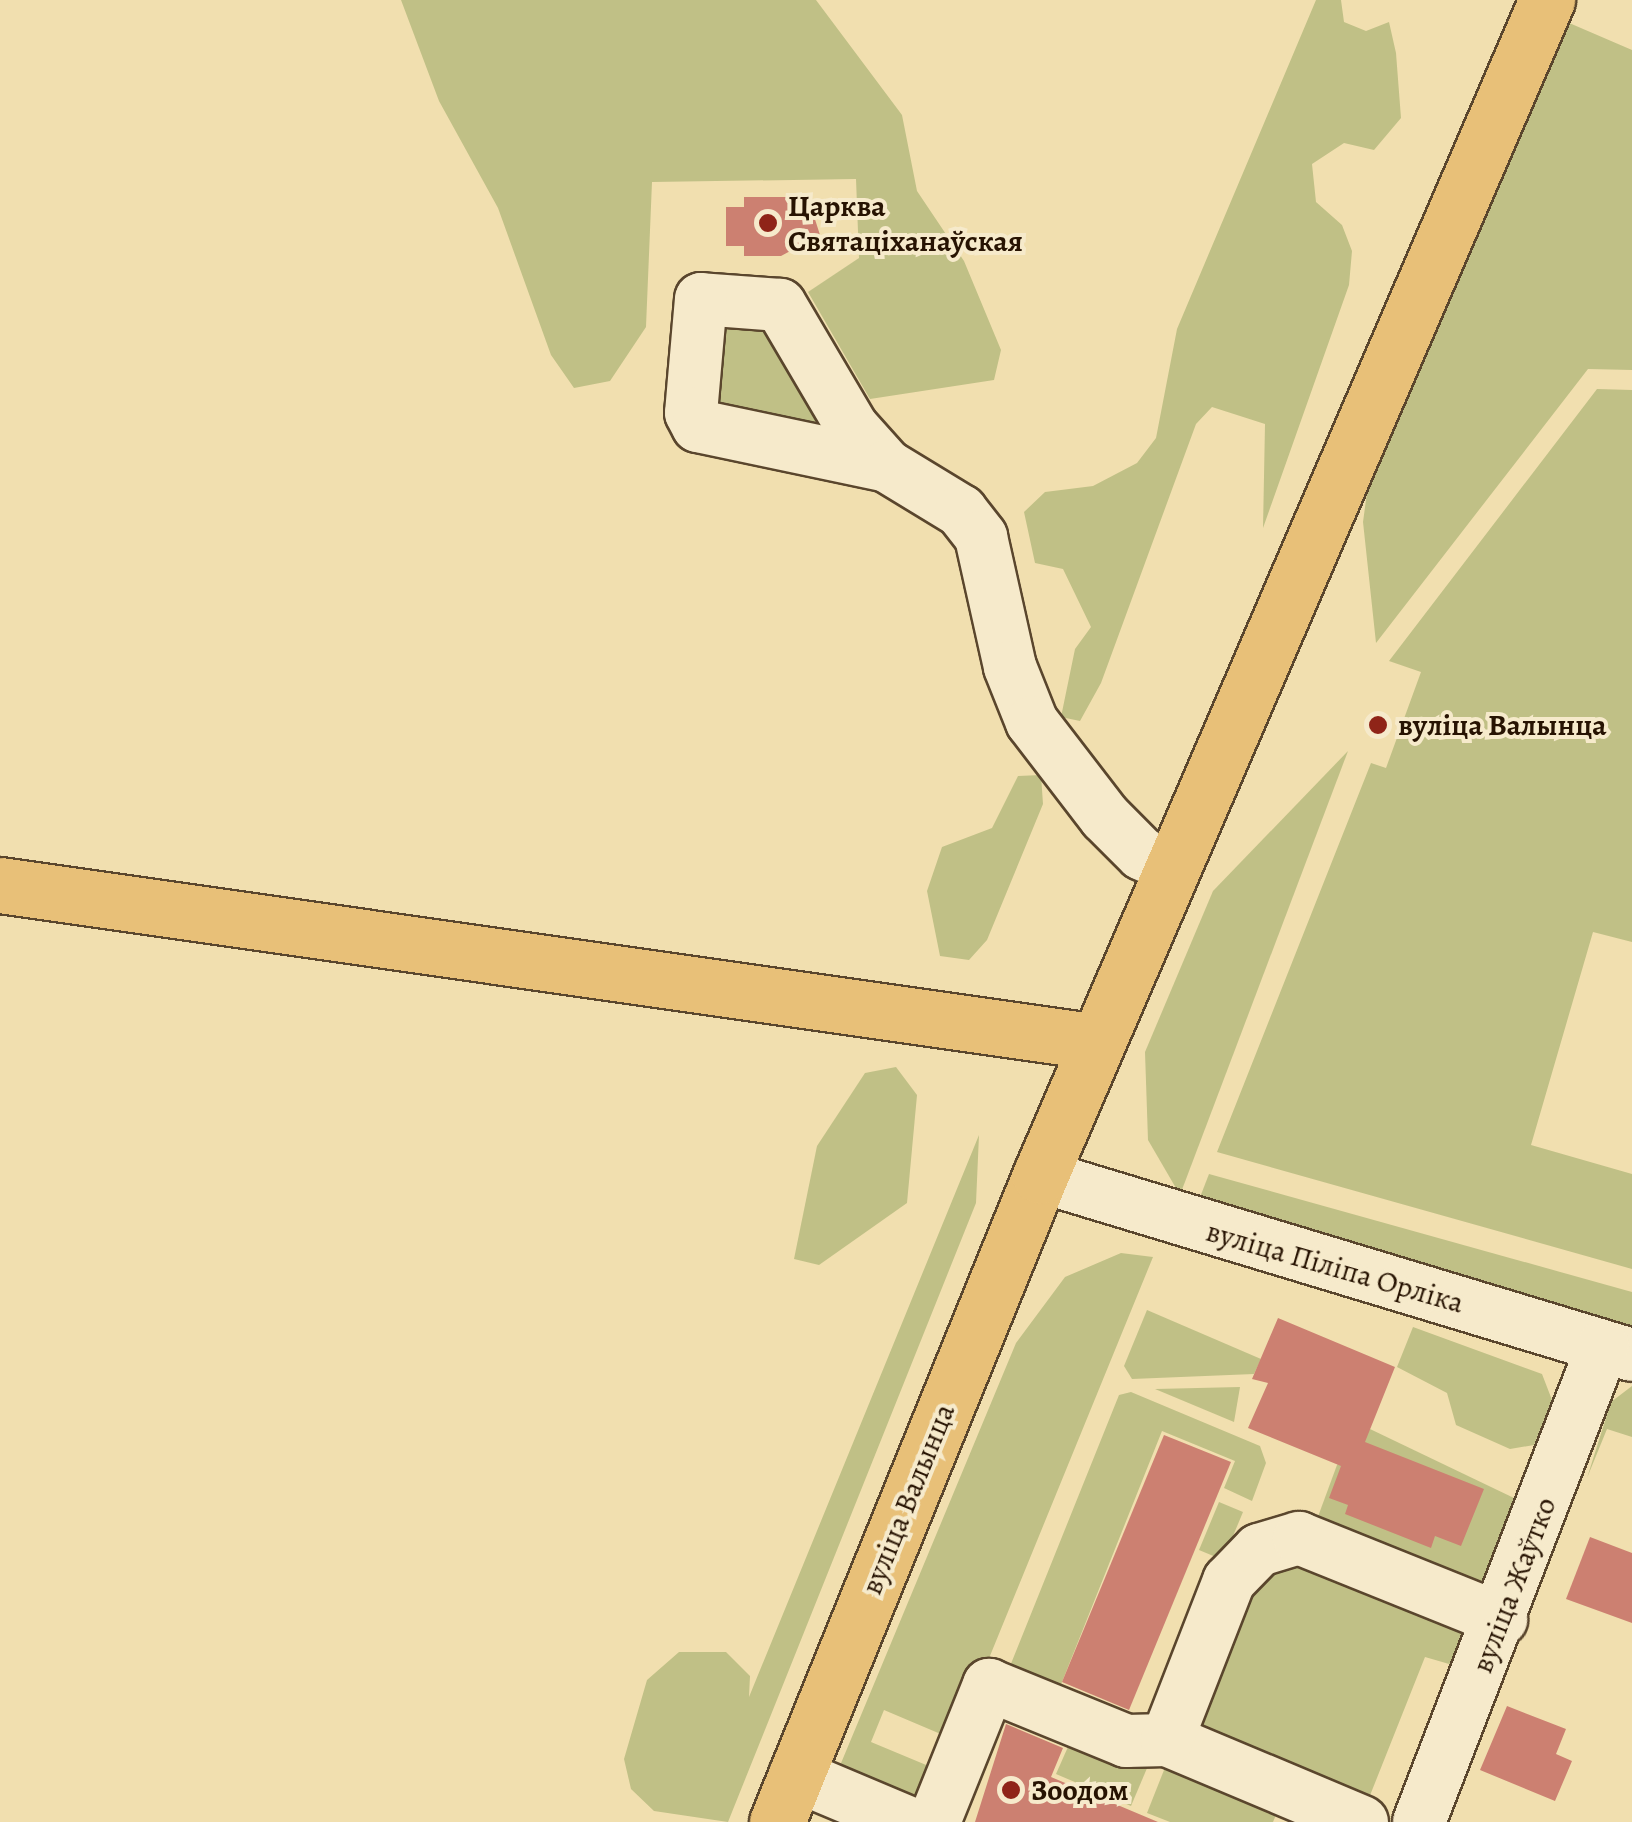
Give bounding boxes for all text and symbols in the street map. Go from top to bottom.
place label: Царква Святаціханаўская [788,188,1023,258]
marker: Царква Святаціханаўская [757,212,779,234]
place label: вуліца Валынца [1398,707,1607,743]
marker: вуліца Валынца [1367,714,1389,736]
street label: вуліца Піліпа Орліка [1202,1213,1468,1321]
street label: вуліца Валынца [853,1398,963,1600]
street label: вуліца Жаўтко [1464,1492,1564,1678]
place label: Зоодом [1031,1772,1128,1808]
marker: Зоодом [1000,1779,1022,1801]

